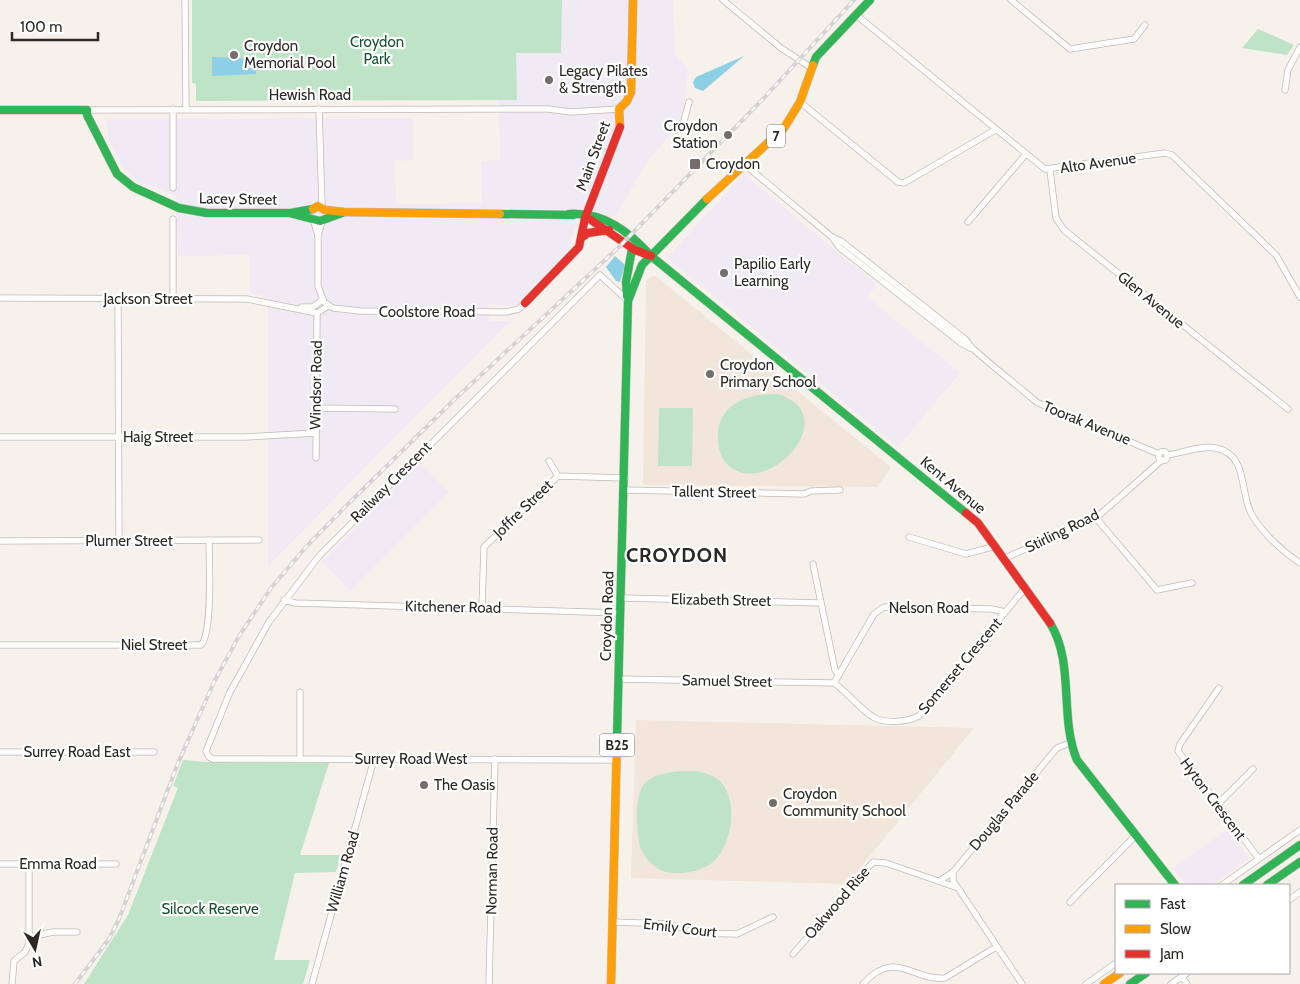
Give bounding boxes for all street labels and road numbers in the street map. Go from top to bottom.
street label: Hewish Road [269,86,351,104]
street label: Main Street [572,119,614,193]
road number: 7 [767,124,785,148]
street label: Alto Avenue [1059,149,1138,177]
street label: Lacey Street [199,189,277,209]
street label: Glen Avenue [1114,268,1188,333]
street label: Jackson Street [102,290,193,308]
street label: Coolstore Road [379,303,475,321]
street label: Windsor Road [306,340,326,430]
street label: Toorak Avenue [1041,397,1134,449]
street label: Haig Street [123,428,193,446]
street label: Railway Crescent [347,438,435,526]
street label: Kent Avenue [917,452,990,518]
street label: Joffre Street [489,476,557,543]
street label: Tallent Street [672,482,756,502]
street label: Stirling Road [1022,505,1102,557]
street label: Plumer Street [85,532,173,550]
street label: Croydon Road [596,571,618,661]
street label: Elizabeth Street [671,590,771,610]
street label: Kitchener Road [405,597,501,617]
street label: Nelson Road [889,599,969,617]
street label: Somerset Crescent [914,614,1006,718]
street label: Niel Street [121,636,187,654]
street label: Samuel Street [682,671,772,691]
road number: B25 [600,734,634,756]
street label: Surrey Road East [23,743,131,761]
street label: Surrey Road West [355,750,467,768]
street label: Hyton Crescent [1176,754,1250,844]
street label: Douglas Parade [966,767,1043,854]
street label: Norman Road [482,827,502,915]
street label: William Road [323,829,363,915]
street label: Emma Road [19,855,97,873]
street label: Oakwood Rise [801,863,874,943]
street label: Emily Court [642,915,718,941]

